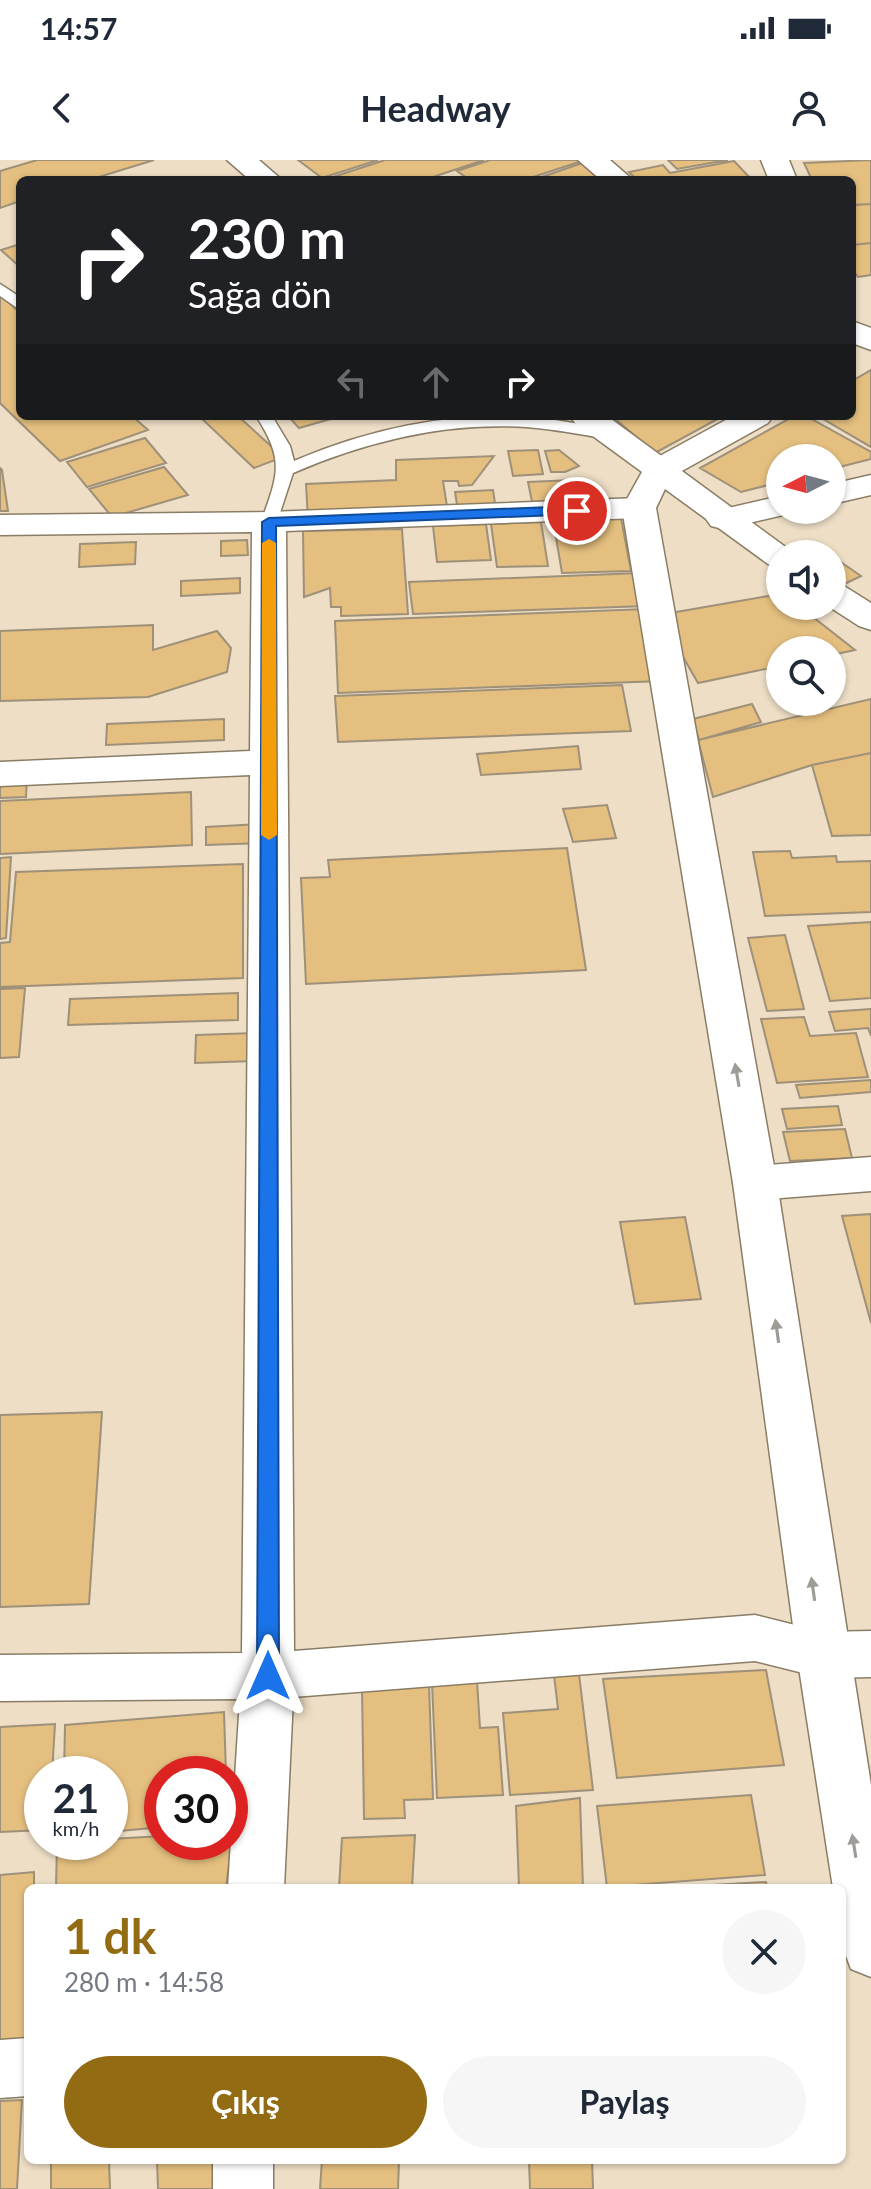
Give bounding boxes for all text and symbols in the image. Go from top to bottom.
text: 14:57 [40,10,117,46]
icon: back [40,86,84,130]
text: Headway [360,86,511,130]
icon: person [787,86,831,130]
text: 230 m [188,204,346,271]
icon: right [56,208,160,312]
text: Sağa dön [188,272,332,316]
icon: left [330,360,374,404]
icon: ahead [414,360,458,404]
icon: right [498,360,542,404]
north arrow [766,444,846,524]
map controls [766,444,846,716]
pin [543,477,611,545]
icon: arrive [555,489,599,533]
button: sound [766,540,846,620]
button: search [766,636,846,716]
one-way arrow [730,1062,742,1087]
one-way arrow [770,1319,783,1344]
one-way arrow [806,1576,819,1601]
position arrow [226,1634,310,1718]
speed limit sign: 30 [144,1756,248,1860]
text: 21 [53,1774,99,1822]
text: km/h [53,1816,99,1840]
one-way arrow [847,1833,860,1858]
text: 1 dk [64,1907,156,1964]
button: close [722,1910,806,1994]
text: 280 m · 14:58 [64,1966,224,1998]
button: Çıkış [64,2056,427,2148]
button: Paylaş [443,2056,806,2148]

